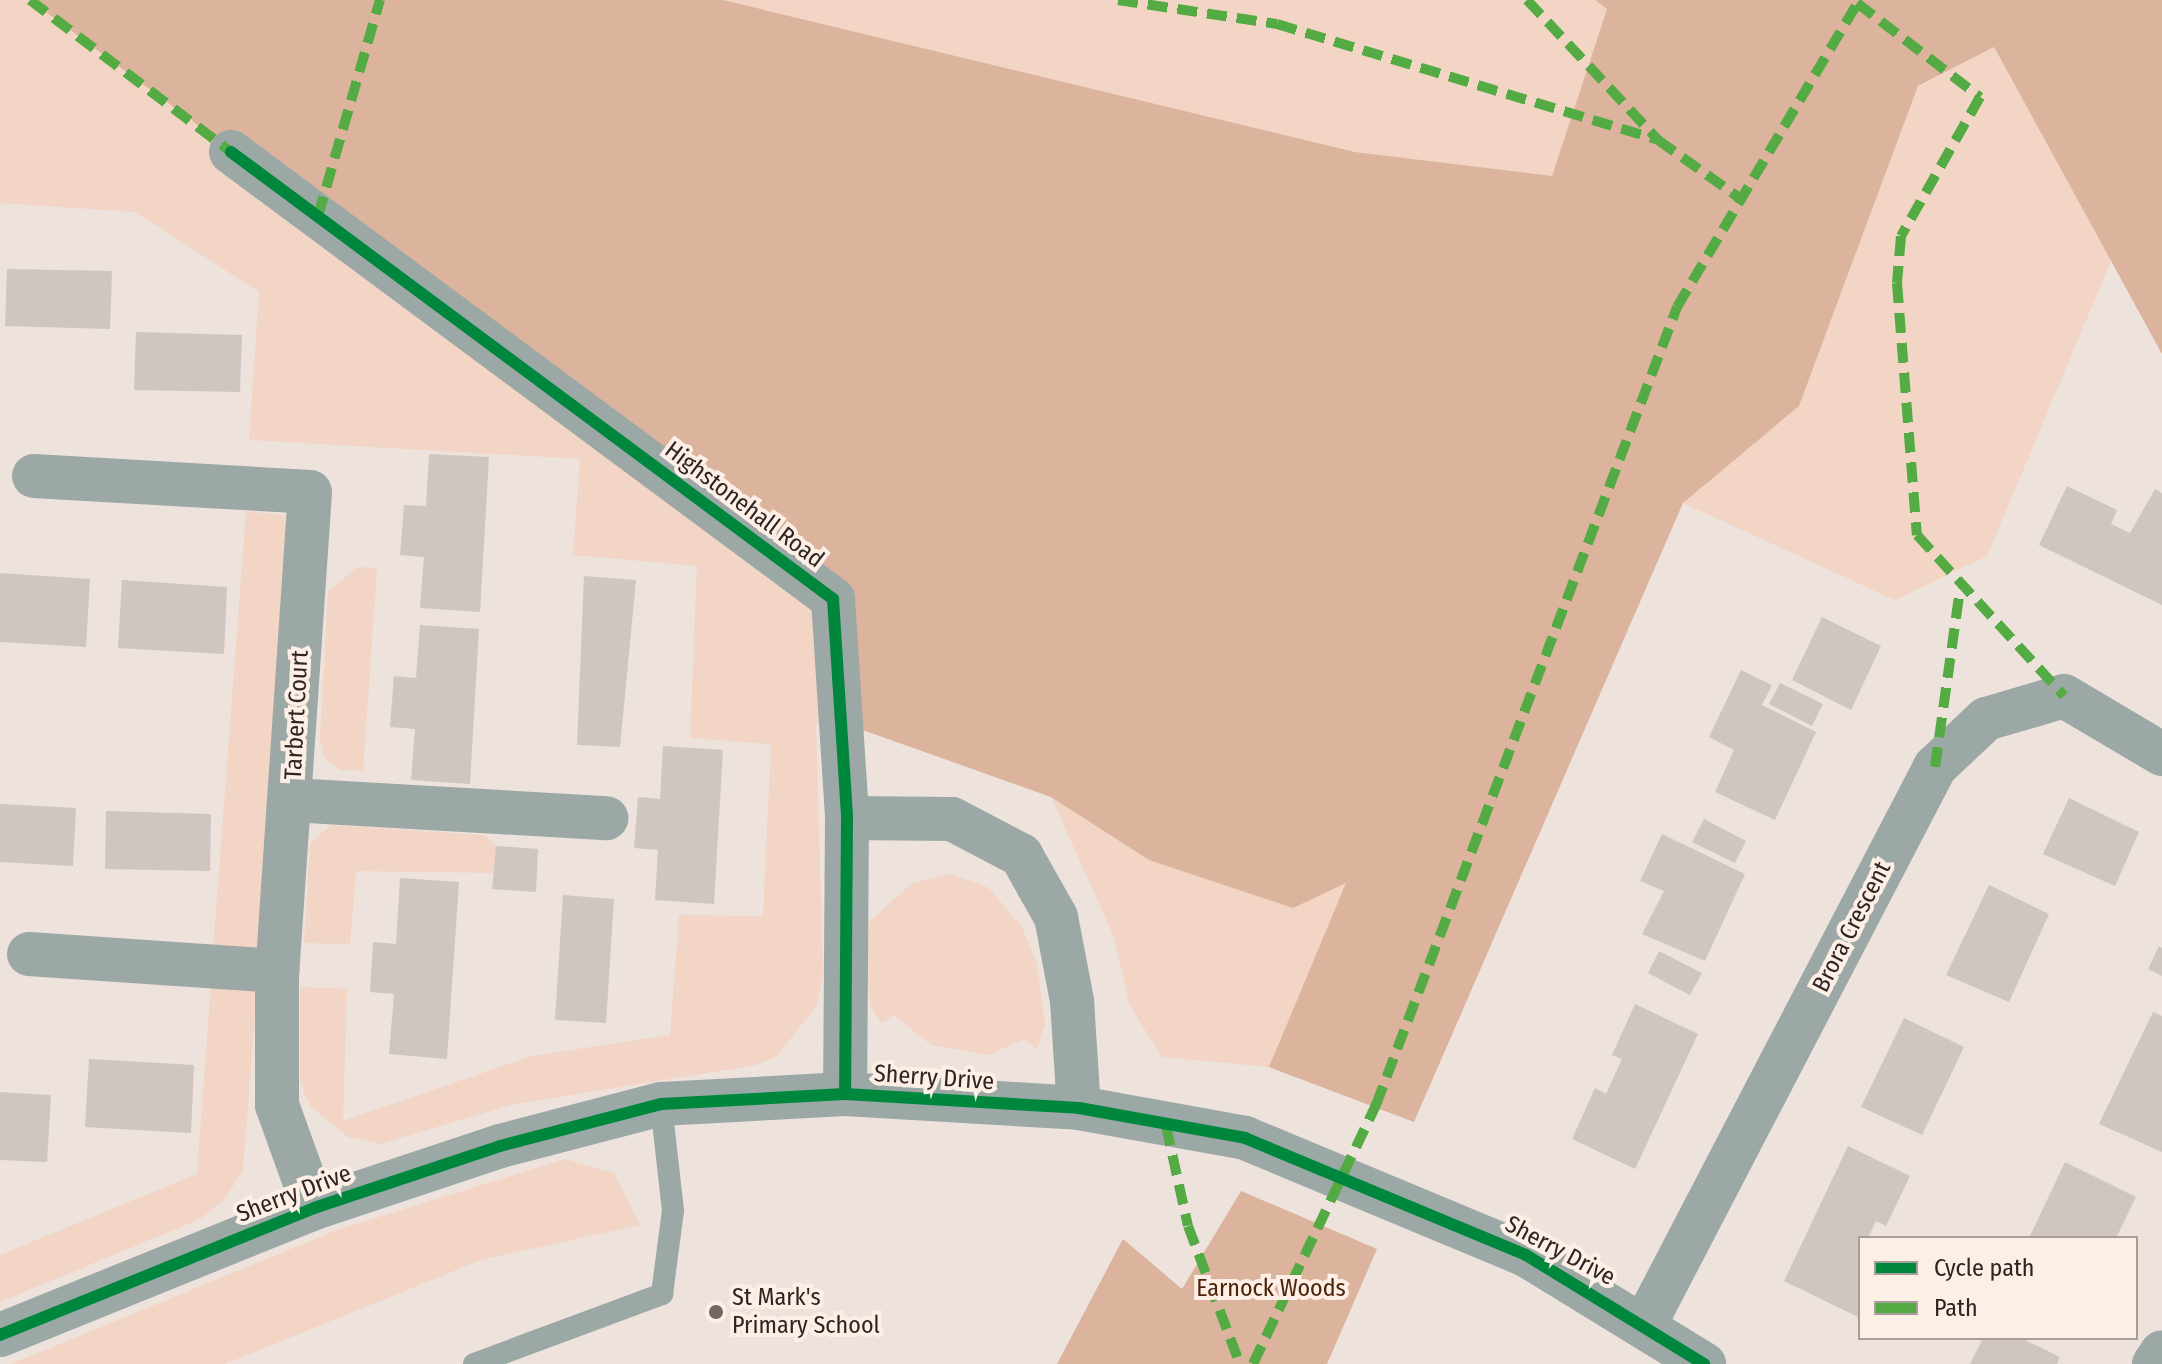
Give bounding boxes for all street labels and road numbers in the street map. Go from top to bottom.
street label: Highstonehall Road [659,436,829,574]
street label: Tarbert Court [279,650,315,780]
street label: Brora Crescent [1807,857,1897,997]
street label: Sherry Drive [873,1059,995,1097]
street label: Sherry Drive [233,1159,355,1229]
street label: Sherry Drive [1500,1210,1620,1292]

